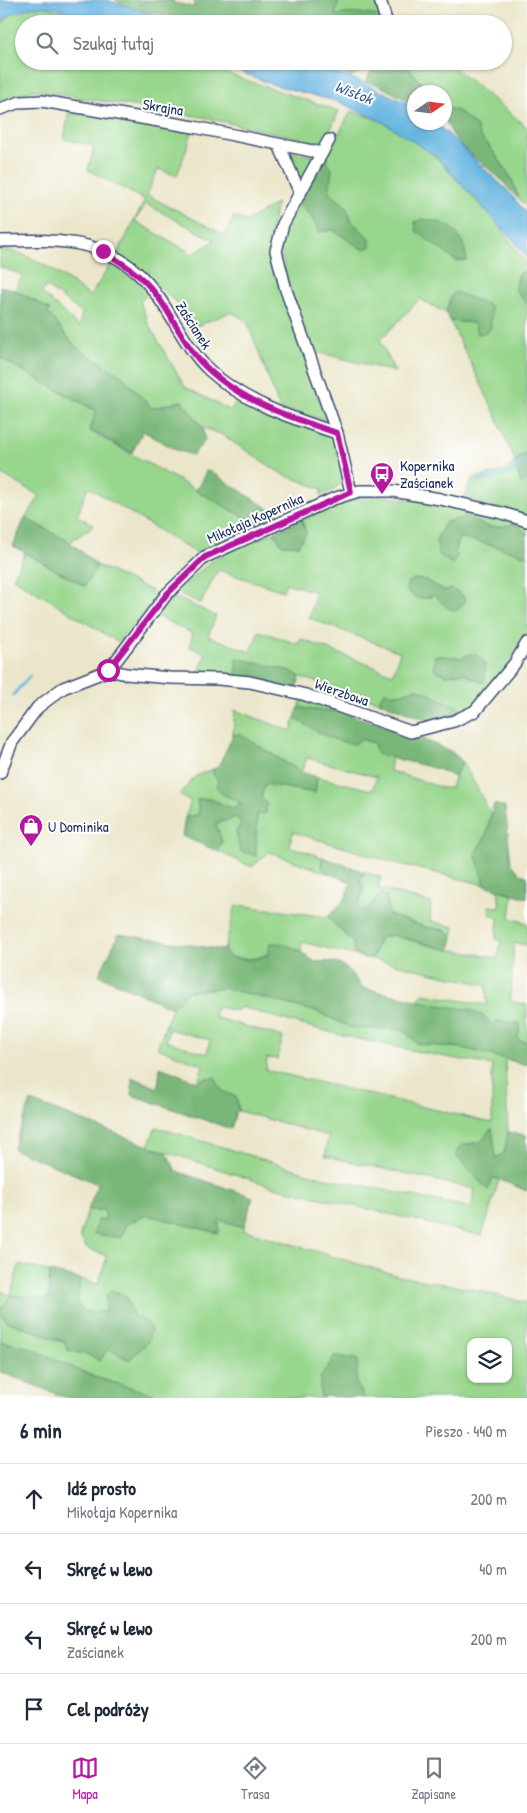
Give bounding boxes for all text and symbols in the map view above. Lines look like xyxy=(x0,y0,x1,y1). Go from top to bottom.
search box xyxy=(15,15,512,70)
icon: search xyxy=(33,29,61,57)
text: Szukaj tutaj xyxy=(73,30,154,56)
water label: Wisłok xyxy=(332,75,377,110)
north arrow xyxy=(407,85,452,130)
street label: Skrajna xyxy=(141,93,185,121)
route end xyxy=(92,240,115,263)
street label: Zaścianek xyxy=(171,297,217,353)
place label: Kopernika Zaścianek xyxy=(400,455,454,493)
bus stop icon: Kopernika Zaścianek xyxy=(369,461,395,495)
street label: Mikołaja Kopernika xyxy=(204,487,307,549)
route start xyxy=(97,659,120,682)
street label: Wierzbowa xyxy=(312,673,372,711)
shop icon: U Dominika xyxy=(18,813,44,847)
place label: U Dominika xyxy=(48,816,109,837)
map controls xyxy=(467,1338,512,1383)
button: layers xyxy=(467,1338,512,1383)
text: 6 min xyxy=(20,1416,62,1445)
text: Pieszo · 440 m xyxy=(426,1420,507,1442)
text: Idź prosto xyxy=(67,1475,136,1501)
icon: ahead xyxy=(20,1485,48,1513)
text: 200 m xyxy=(471,1488,507,1510)
text: Mikołaja Kopernika xyxy=(67,1501,177,1523)
icon: left xyxy=(20,1555,48,1583)
text: Skręć w lewo xyxy=(67,1556,152,1582)
text: 40 m xyxy=(479,1558,507,1580)
text: Skręć w lewo xyxy=(67,1615,152,1641)
icon: left xyxy=(20,1625,48,1653)
text: 200 m xyxy=(471,1628,507,1650)
text: Zaścianek xyxy=(67,1641,124,1663)
icon: arrive xyxy=(20,1695,48,1723)
text: Cel podróży xyxy=(67,1696,149,1722)
tab: Mapa xyxy=(71,1754,99,1803)
tab: Trasa xyxy=(241,1754,269,1803)
tab: Zapisane xyxy=(411,1754,456,1803)

